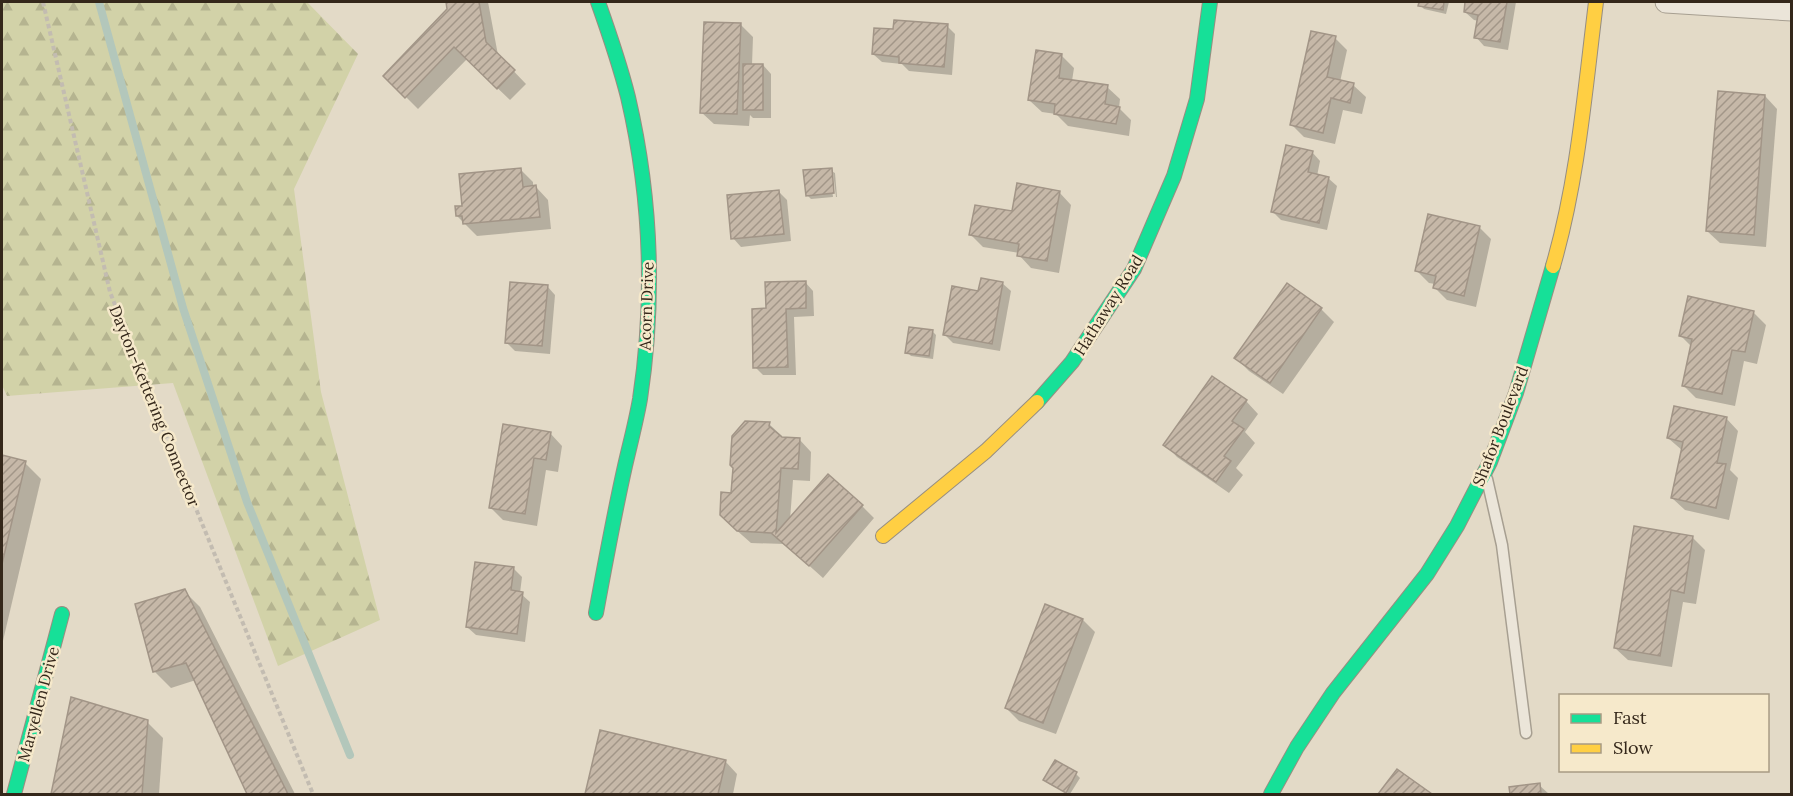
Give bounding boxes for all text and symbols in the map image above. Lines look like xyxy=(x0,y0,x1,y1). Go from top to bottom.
street label: Hathaway Road xyxy=(1069,251,1147,359)
street label: Acorn Drive xyxy=(634,261,658,352)
street label: Dayton-Kettering Connector xyxy=(105,302,205,510)
street label: Shafor Boulevard xyxy=(1468,363,1532,489)
street label: Maryellen Drive xyxy=(13,644,63,764)
legend xyxy=(1559,694,1769,772)
text: Fast xyxy=(1613,706,1647,729)
text: Slow xyxy=(1613,736,1653,759)

